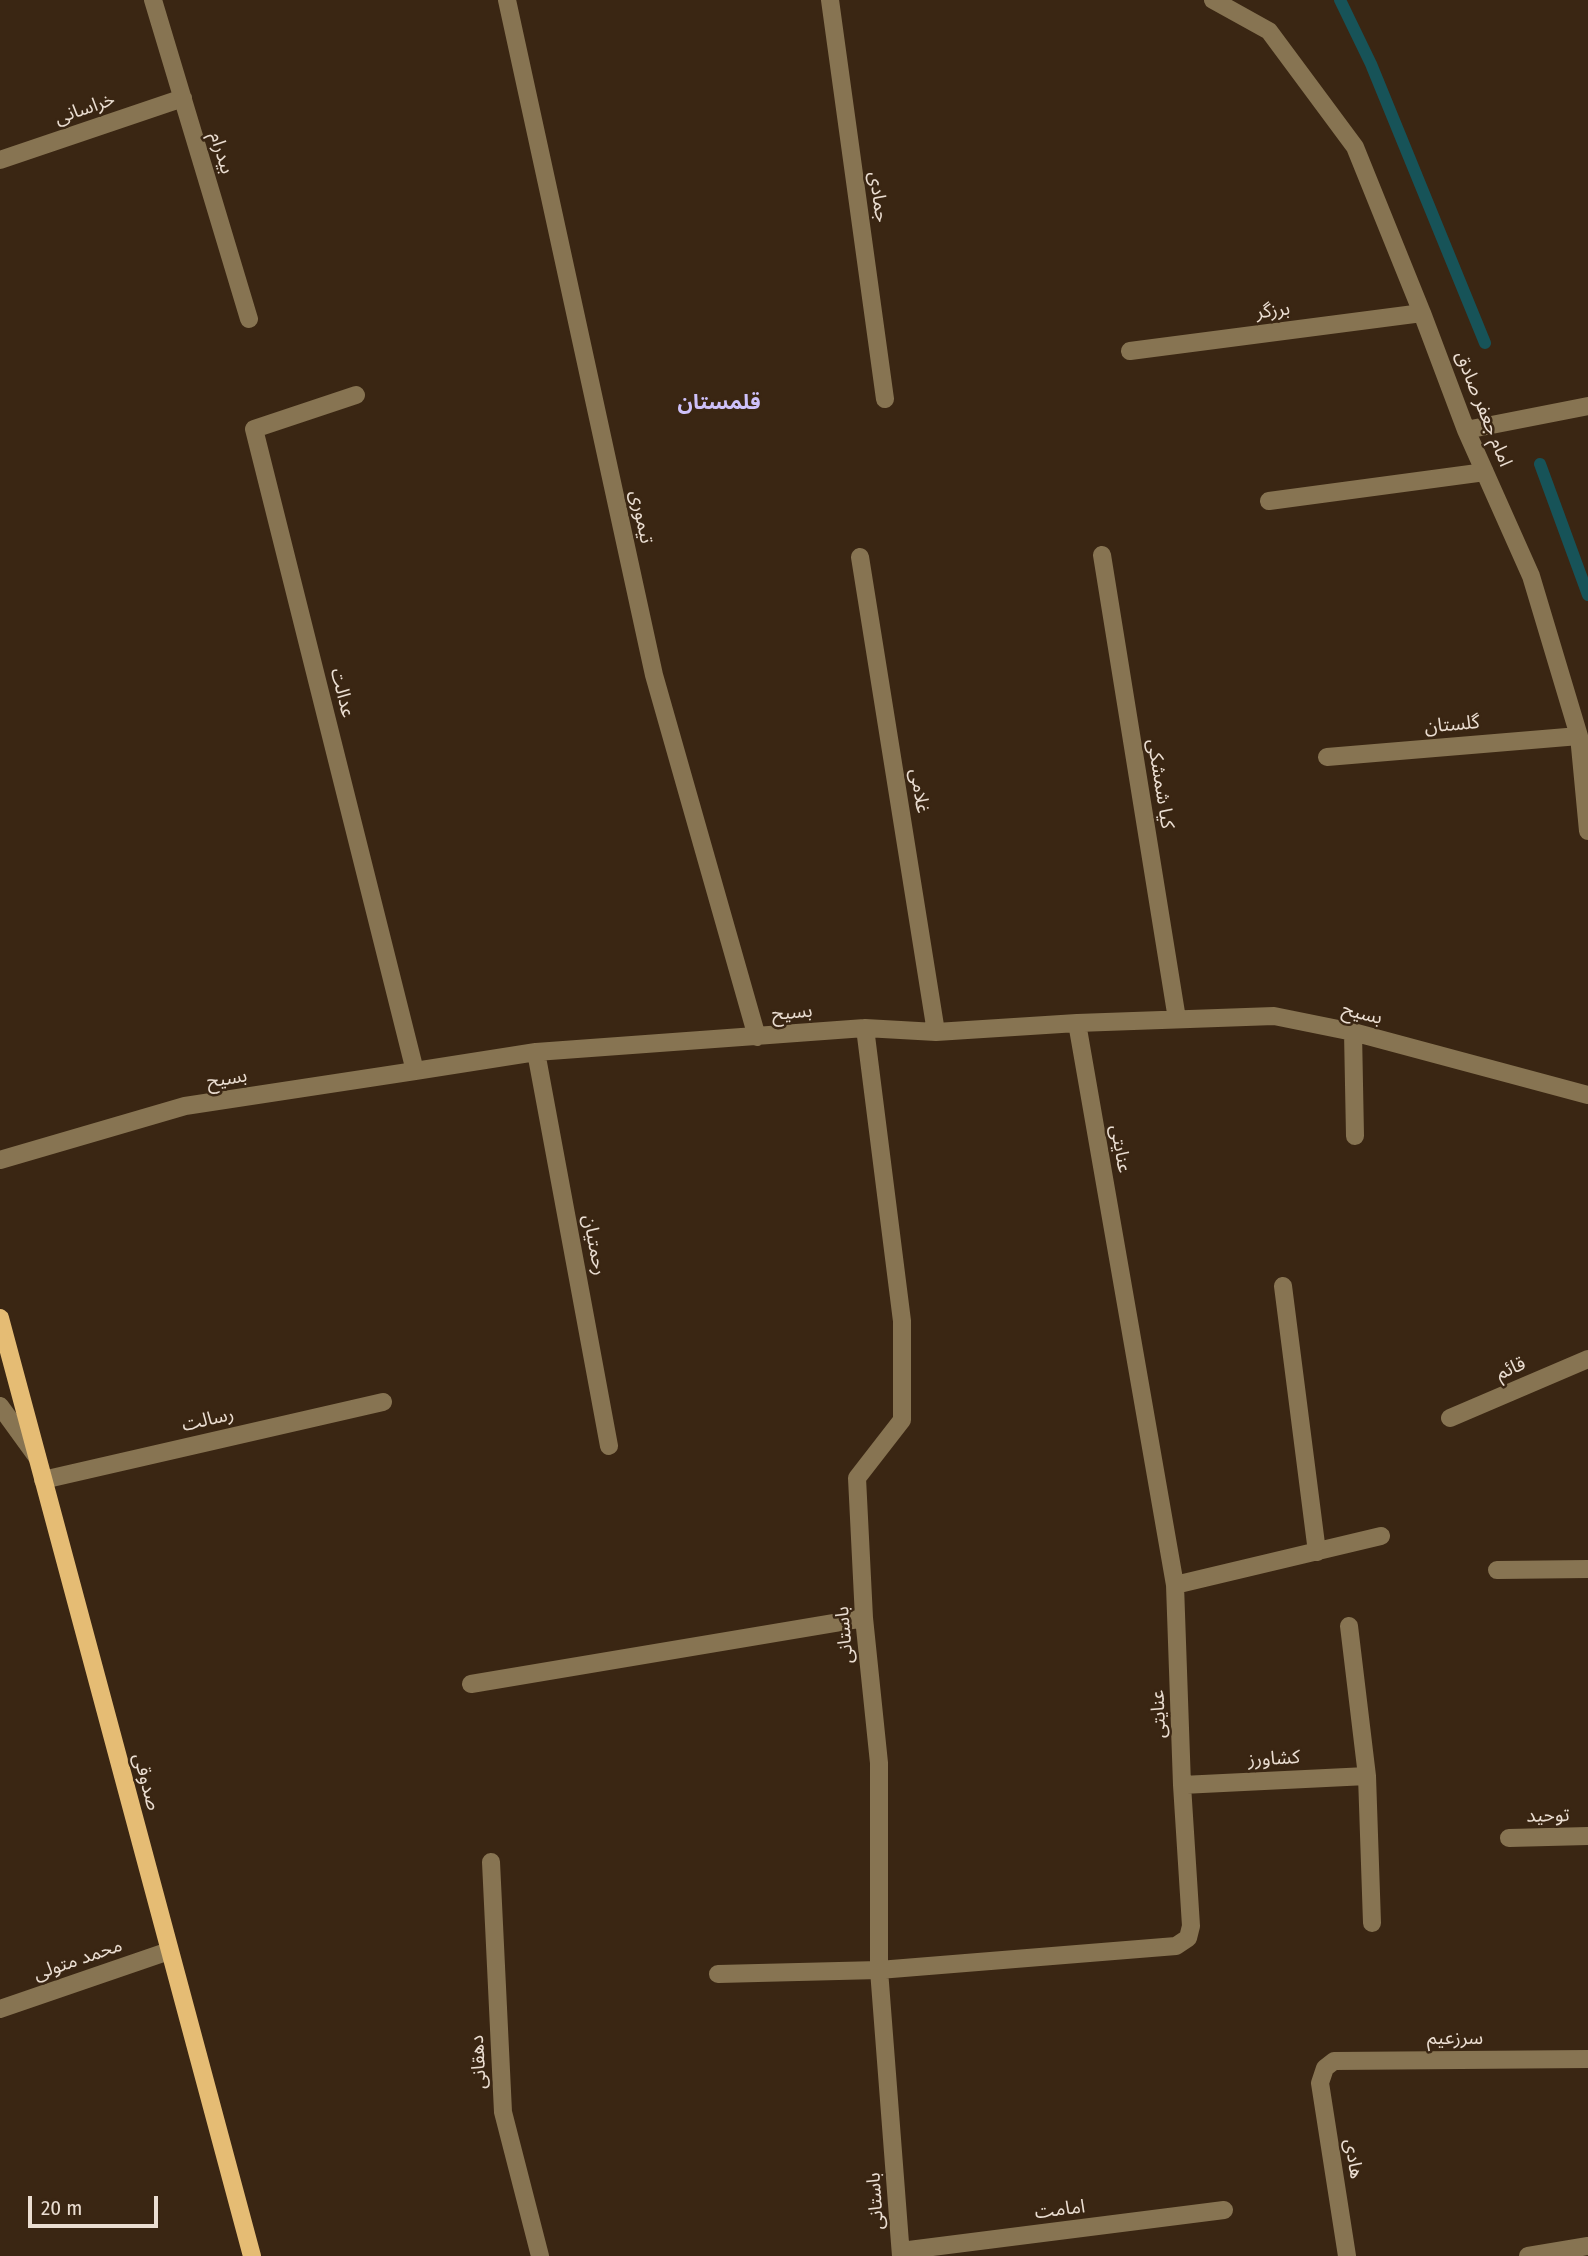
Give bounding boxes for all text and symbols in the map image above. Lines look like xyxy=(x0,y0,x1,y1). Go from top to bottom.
street label: خراسانی xyxy=(52,88,118,130)
street label: بیدرام xyxy=(204,129,238,177)
street label: جمادی xyxy=(863,170,893,224)
street label: برزگر xyxy=(1255,298,1291,324)
street label: امام جعفر صادق xyxy=(1449,348,1517,470)
district label: قلمستان xyxy=(677,390,761,416)
street label: تیموری xyxy=(624,488,658,546)
street label: عدالت xyxy=(325,666,359,720)
street label: گلستان xyxy=(1423,711,1481,739)
street label: کیا شمشکی xyxy=(1142,737,1178,831)
street label: غلامی xyxy=(904,767,934,815)
street label: بسیح xyxy=(1340,998,1384,1030)
street label: بسیح xyxy=(771,1000,813,1026)
street label: بسیح xyxy=(205,1065,249,1093)
street label: عنایتی xyxy=(1105,1123,1135,1175)
street label: رحمتیان xyxy=(577,1213,611,1277)
street label: قائم xyxy=(1493,1353,1529,1385)
street label: رسالت xyxy=(180,1403,236,1437)
street label: باستانی xyxy=(831,1605,859,1665)
street label: عنایتی xyxy=(1147,1689,1171,1739)
street label: کشاورز xyxy=(1247,1746,1301,1772)
street label: صدوقی xyxy=(127,1751,165,1813)
street label: توحید xyxy=(1526,1804,1570,1828)
street label: محمد متولی xyxy=(31,1934,125,1986)
street label: سرزعیم xyxy=(1427,2028,1483,2050)
street label: دهقانی xyxy=(466,2034,492,2090)
street label: هادی xyxy=(1339,2137,1367,2181)
street label: باستانی xyxy=(863,2172,889,2230)
scale bar xyxy=(32,2182,161,2226)
text: 20 m xyxy=(41,2195,82,2221)
street label: امامت xyxy=(1033,2196,1087,2224)

